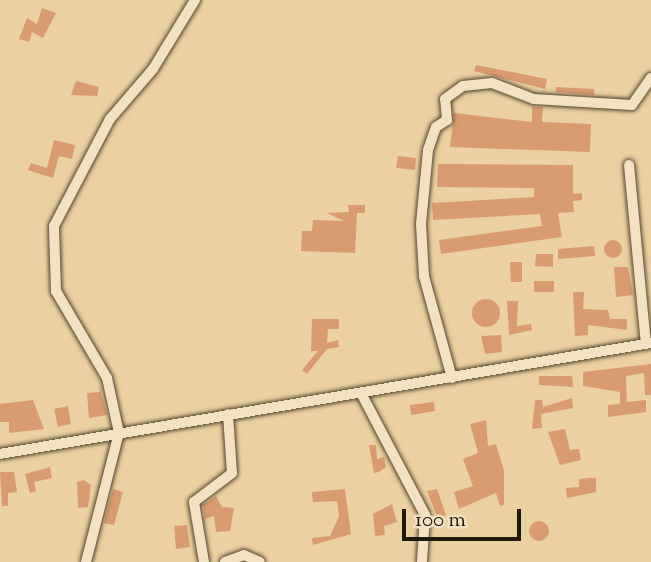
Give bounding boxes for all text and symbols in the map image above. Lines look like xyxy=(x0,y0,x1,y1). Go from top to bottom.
scale bar xyxy=(406,496,525,540)
text: 100 m xyxy=(415,506,466,536)

